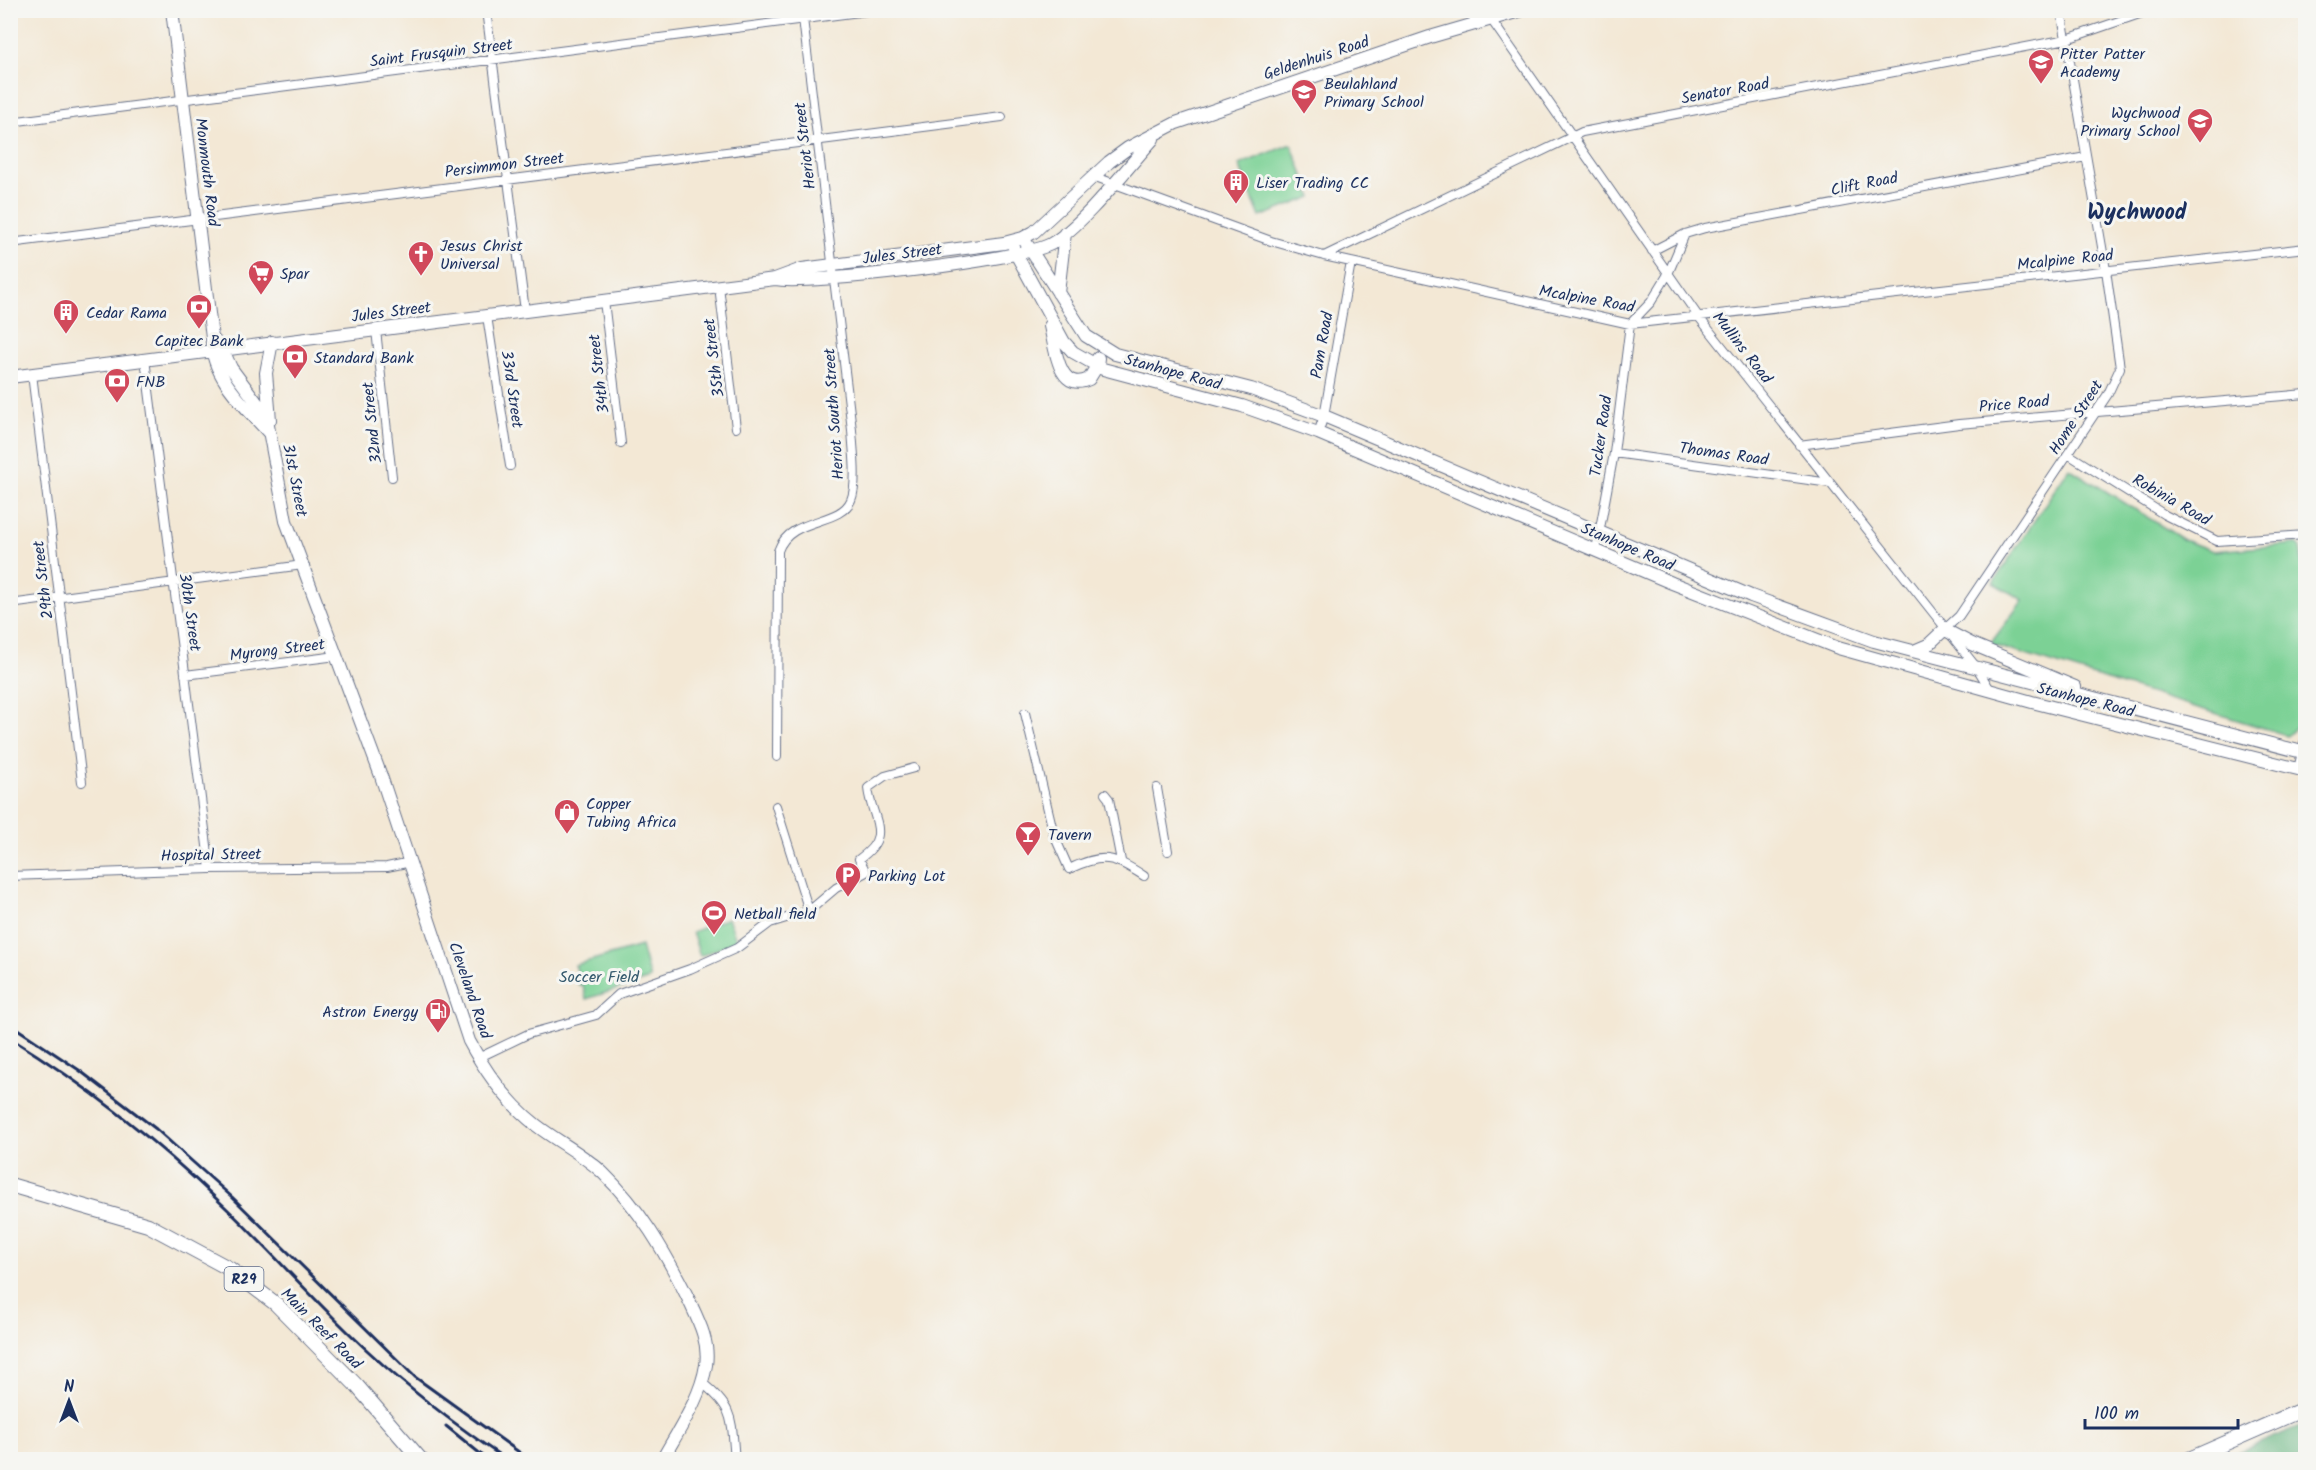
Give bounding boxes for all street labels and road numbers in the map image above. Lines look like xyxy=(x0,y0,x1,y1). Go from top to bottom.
street label: Geldenhuis Road xyxy=(1260,29,1374,87)
street label: Saint Frusquin Street xyxy=(368,32,515,75)
street label: Senator Road xyxy=(1679,71,1772,112)
street label: Heriot Street xyxy=(788,100,823,191)
street label: Monmouth Road xyxy=(187,116,226,229)
street label: Persimmon Street xyxy=(443,146,566,185)
street label: Clift Road xyxy=(1829,166,1901,203)
street label: Jules Street xyxy=(861,237,944,272)
street label: Mcalpine Road xyxy=(2016,243,2116,278)
street label: Mcalpine Road xyxy=(1537,279,1638,320)
street label: Jules Street xyxy=(350,295,433,330)
street label: Mullins Road xyxy=(1706,306,1779,390)
street label: Pam Road xyxy=(1304,309,1341,381)
street label: 35th Street xyxy=(697,316,732,399)
street label: 34th Street xyxy=(582,332,617,415)
street label: Heriot South Street xyxy=(817,346,852,481)
street label: Stanhope Road xyxy=(1121,347,1225,398)
street label: 33rd Street xyxy=(494,349,529,431)
street label: Home Street xyxy=(2043,375,2110,460)
street label: 32nd Street xyxy=(356,380,389,465)
street label: Price Road xyxy=(1978,389,2051,420)
street label: Tucker Road xyxy=(1583,393,1620,478)
street label: Thomas Road xyxy=(1678,436,1771,473)
street label: 31st Street xyxy=(275,441,314,520)
street label: Robinia Road xyxy=(2127,468,2216,533)
street label: Stanhope Road xyxy=(1577,516,1679,579)
street label: 29th Street xyxy=(26,538,61,620)
street label: 30th Street xyxy=(172,571,207,654)
street label: Myrong Street xyxy=(228,632,327,669)
street label: Stanhope Road xyxy=(2034,676,2138,725)
street label: Hospital Street xyxy=(160,842,262,869)
street label: Cleveland Road xyxy=(441,939,498,1043)
road number: R29 xyxy=(224,1267,264,1291)
street label: Main Reef Road xyxy=(274,1282,368,1376)

